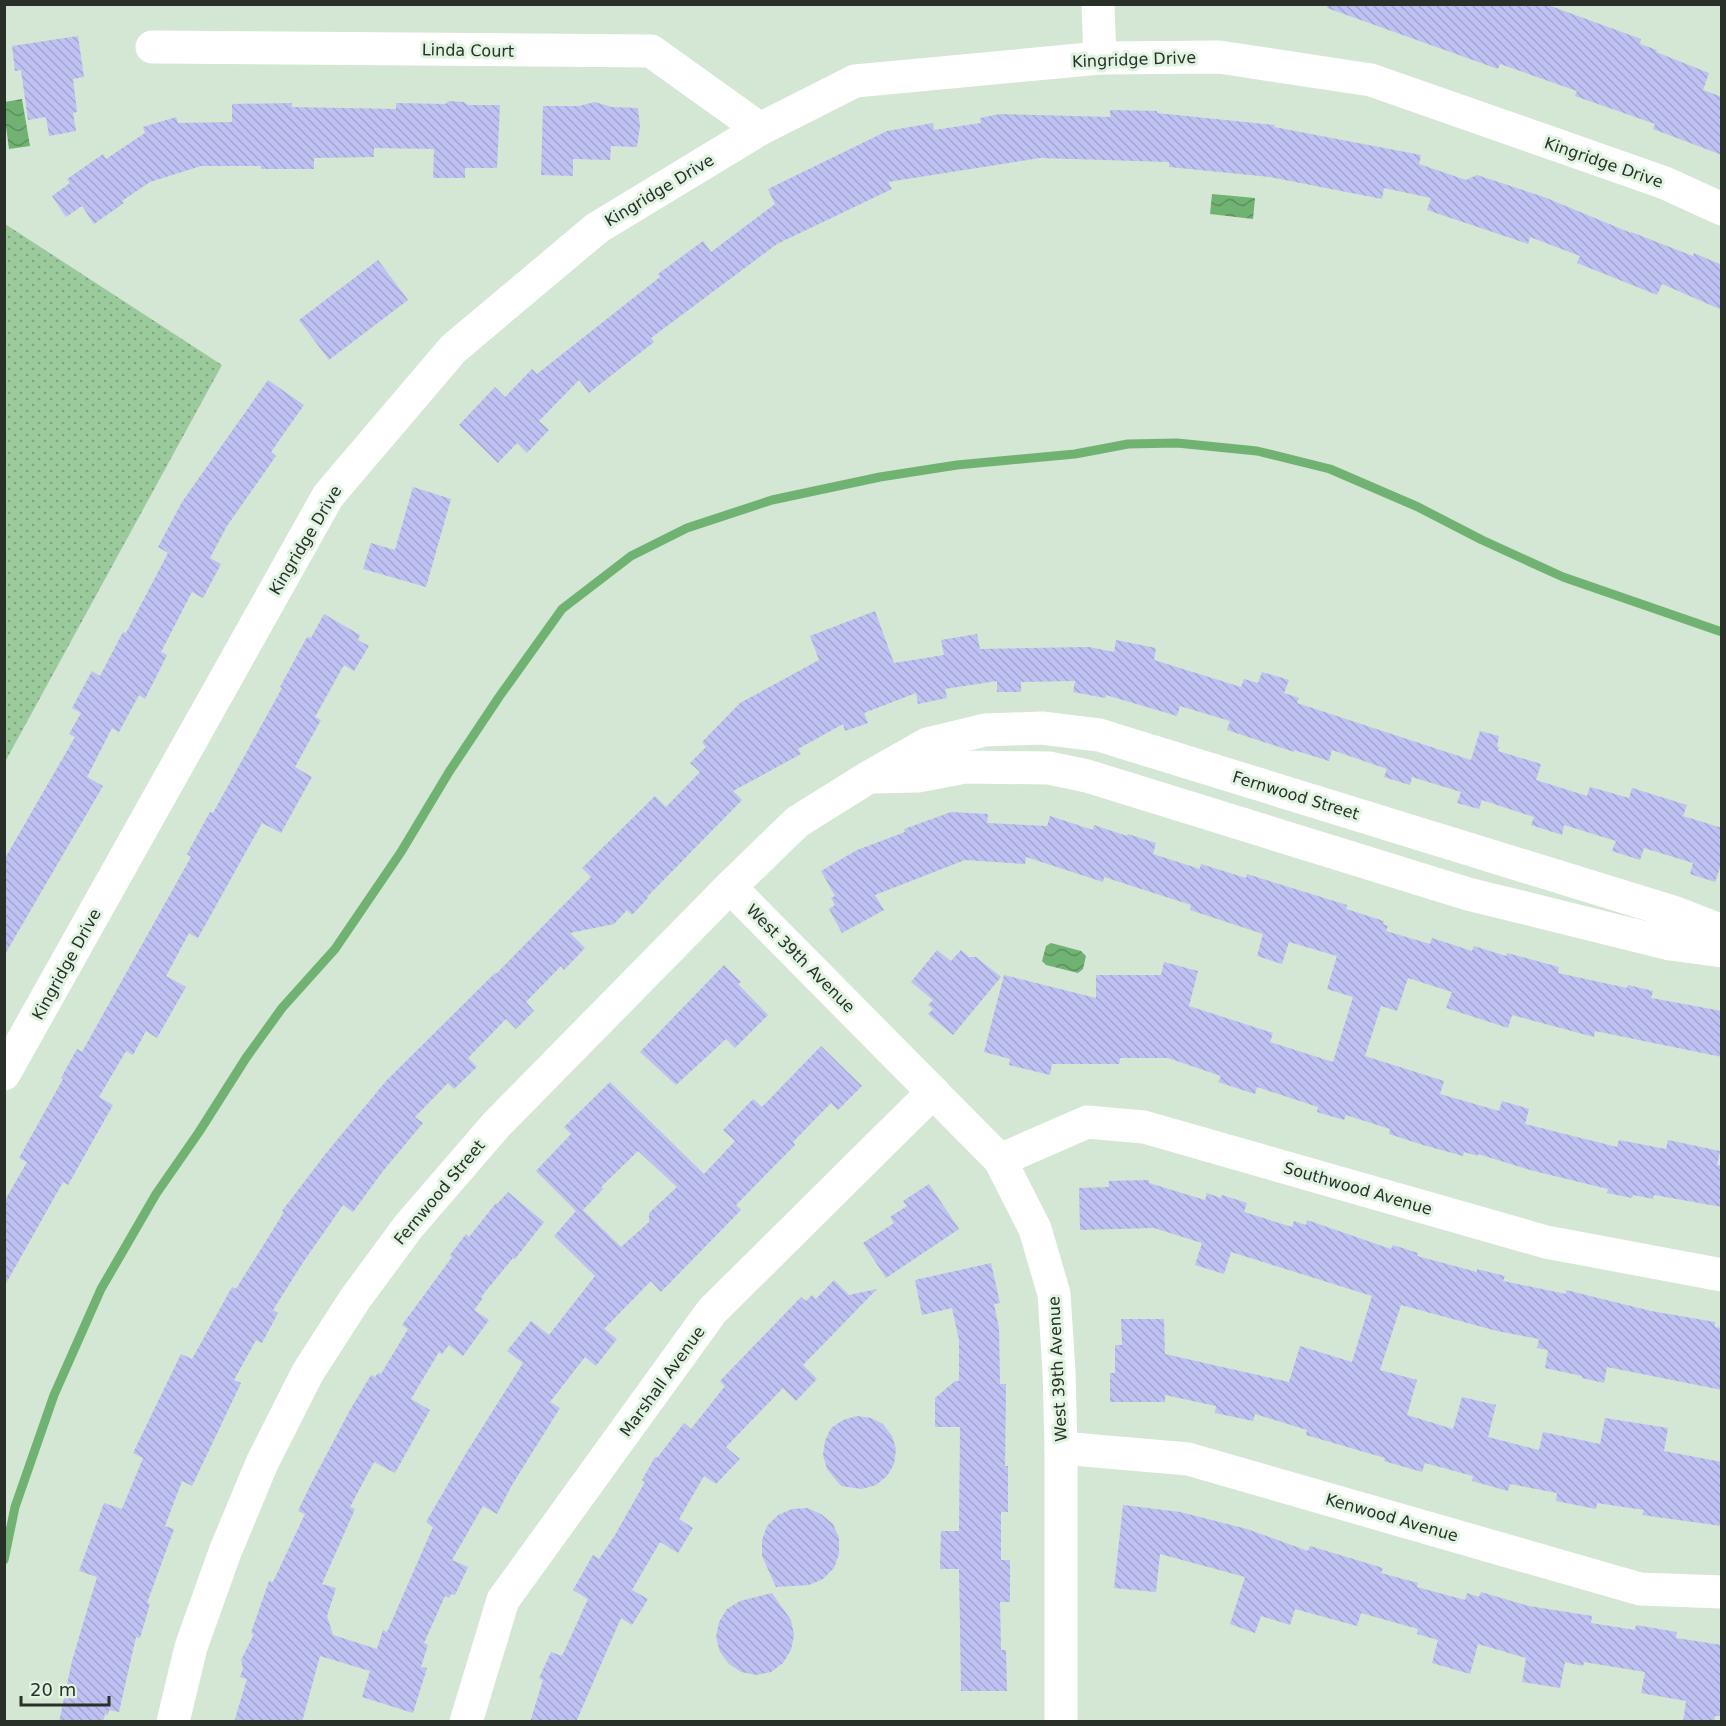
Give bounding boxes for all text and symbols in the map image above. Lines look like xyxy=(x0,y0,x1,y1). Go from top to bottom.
street label: Linda Court xyxy=(422,40,514,61)
street label: Kingridge Drive xyxy=(1072,48,1196,71)
street label: Kingridge Drive xyxy=(1542,133,1666,192)
street label: Kingridge Drive xyxy=(601,150,717,231)
street label: Kingridge Drive xyxy=(265,482,346,598)
street label: Fernwood Street xyxy=(1230,767,1361,824)
street label: West 39th Avenue xyxy=(742,900,859,1017)
street label: Kingridge Drive xyxy=(28,905,105,1023)
street label: Fernwood Street xyxy=(390,1136,489,1249)
street label: Southwood Avenue xyxy=(1281,1158,1434,1219)
street label: West 39th Avenue xyxy=(1044,1296,1071,1442)
street label: Marshall Avenue xyxy=(616,1322,709,1440)
street label: Kenwood Avenue xyxy=(1323,1489,1460,1545)
scale bar xyxy=(21,1669,110,1707)
text: 20 m xyxy=(30,1679,76,1700)

